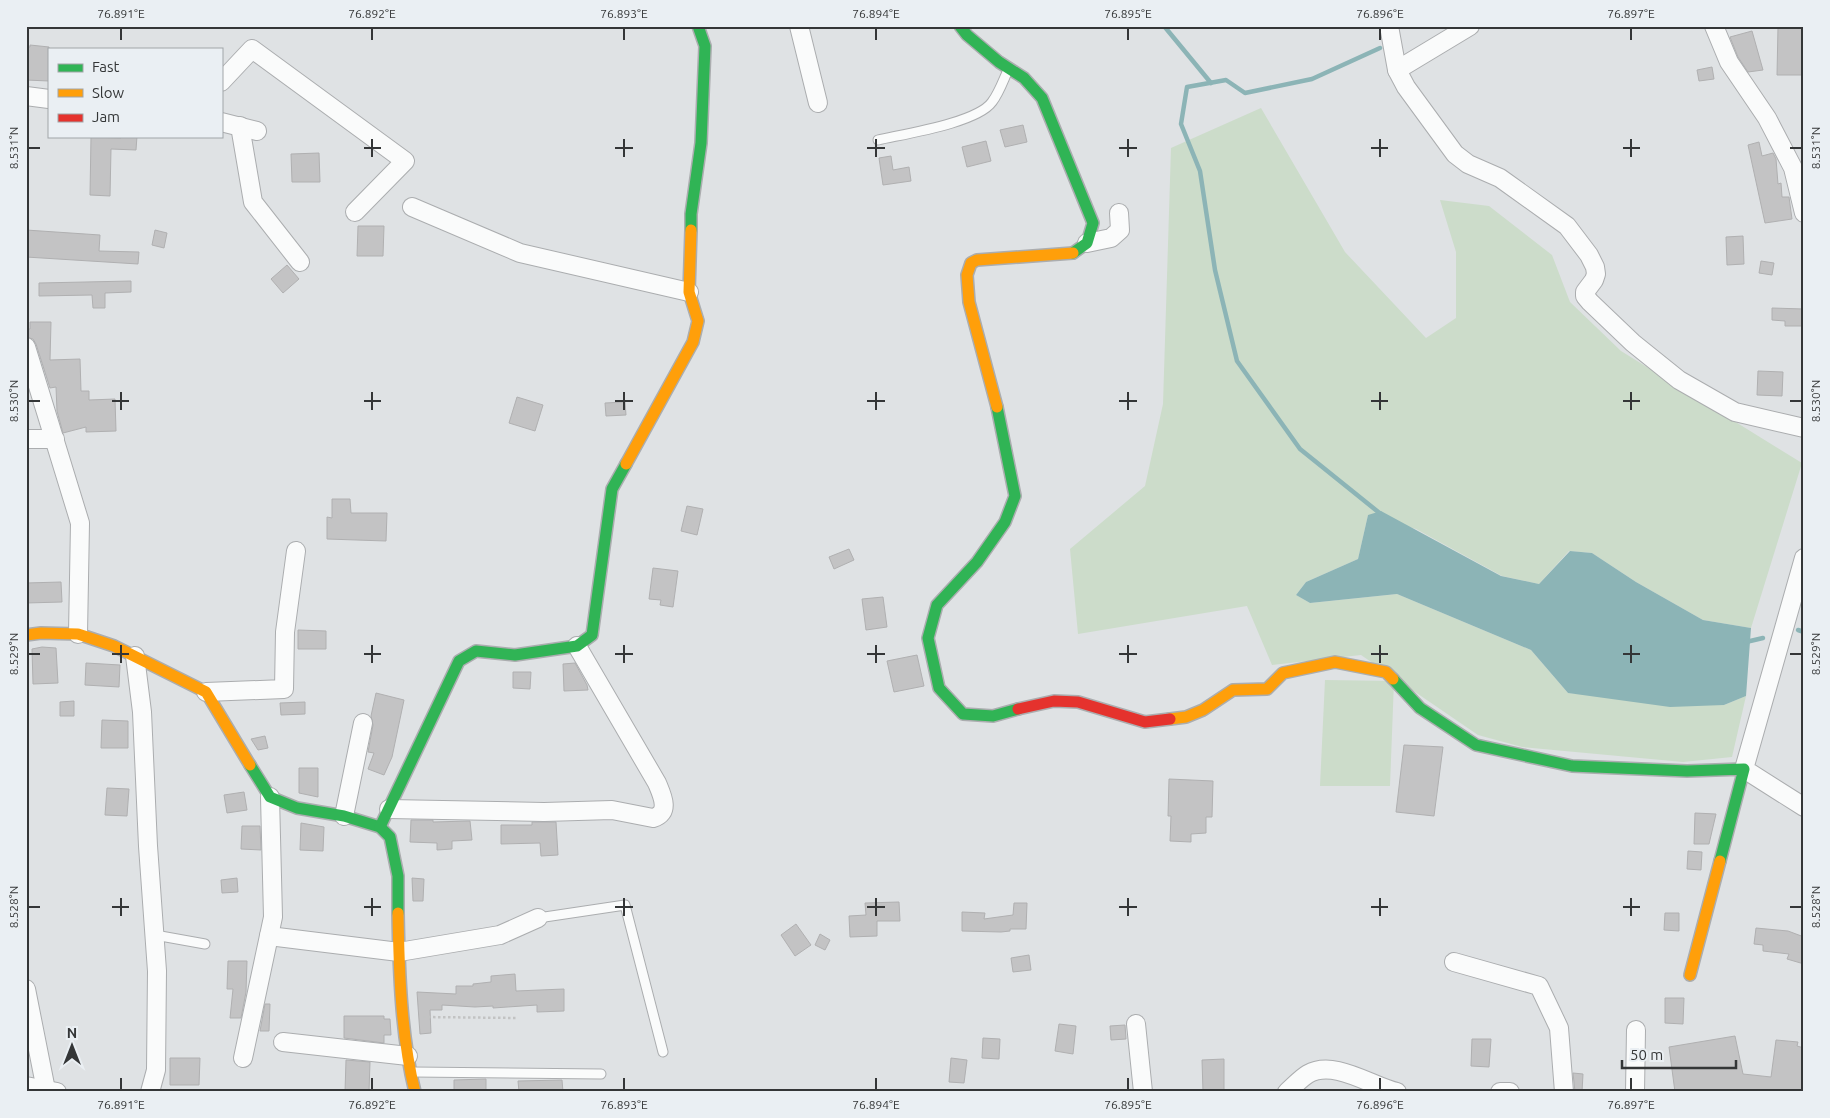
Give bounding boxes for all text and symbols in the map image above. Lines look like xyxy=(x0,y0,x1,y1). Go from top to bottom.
text: 76.891°E xyxy=(97,7,145,20)
text: 76.892°E xyxy=(348,7,396,20)
text: 76.893°E xyxy=(600,7,648,20)
text: 76.894°E xyxy=(852,7,900,20)
text: 76.895°E xyxy=(1104,7,1152,20)
text: 76.896°E xyxy=(1356,7,1404,20)
text: 76.897°E xyxy=(1607,7,1655,20)
legend xyxy=(48,48,222,138)
text: Fast xyxy=(92,58,120,75)
text: Slow xyxy=(92,84,125,101)
text: Jam xyxy=(92,108,120,125)
text: 8.531°N xyxy=(7,127,20,169)
text: 8.531°N xyxy=(1809,127,1822,169)
text: 8.530°N xyxy=(7,380,20,422)
text: 8.530°N xyxy=(1809,380,1822,422)
text: 8.529°N xyxy=(7,633,20,675)
text: 8.529°N xyxy=(1809,633,1822,675)
text: 8.528°N xyxy=(7,886,20,928)
text: 8.528°N xyxy=(1809,886,1822,928)
north arrow xyxy=(48,1020,98,1070)
text: N xyxy=(67,1025,77,1041)
scale bar xyxy=(1622,1038,1736,1070)
text: 50 m xyxy=(1630,1046,1663,1063)
text: 76.891°E xyxy=(97,1098,145,1111)
text: 76.892°E xyxy=(348,1098,396,1111)
text: 76.893°E xyxy=(600,1098,648,1111)
text: 76.894°E xyxy=(852,1098,900,1111)
text: 76.895°E xyxy=(1104,1098,1152,1111)
text: 76.896°E xyxy=(1356,1098,1404,1111)
text: 76.897°E xyxy=(1607,1098,1655,1111)

